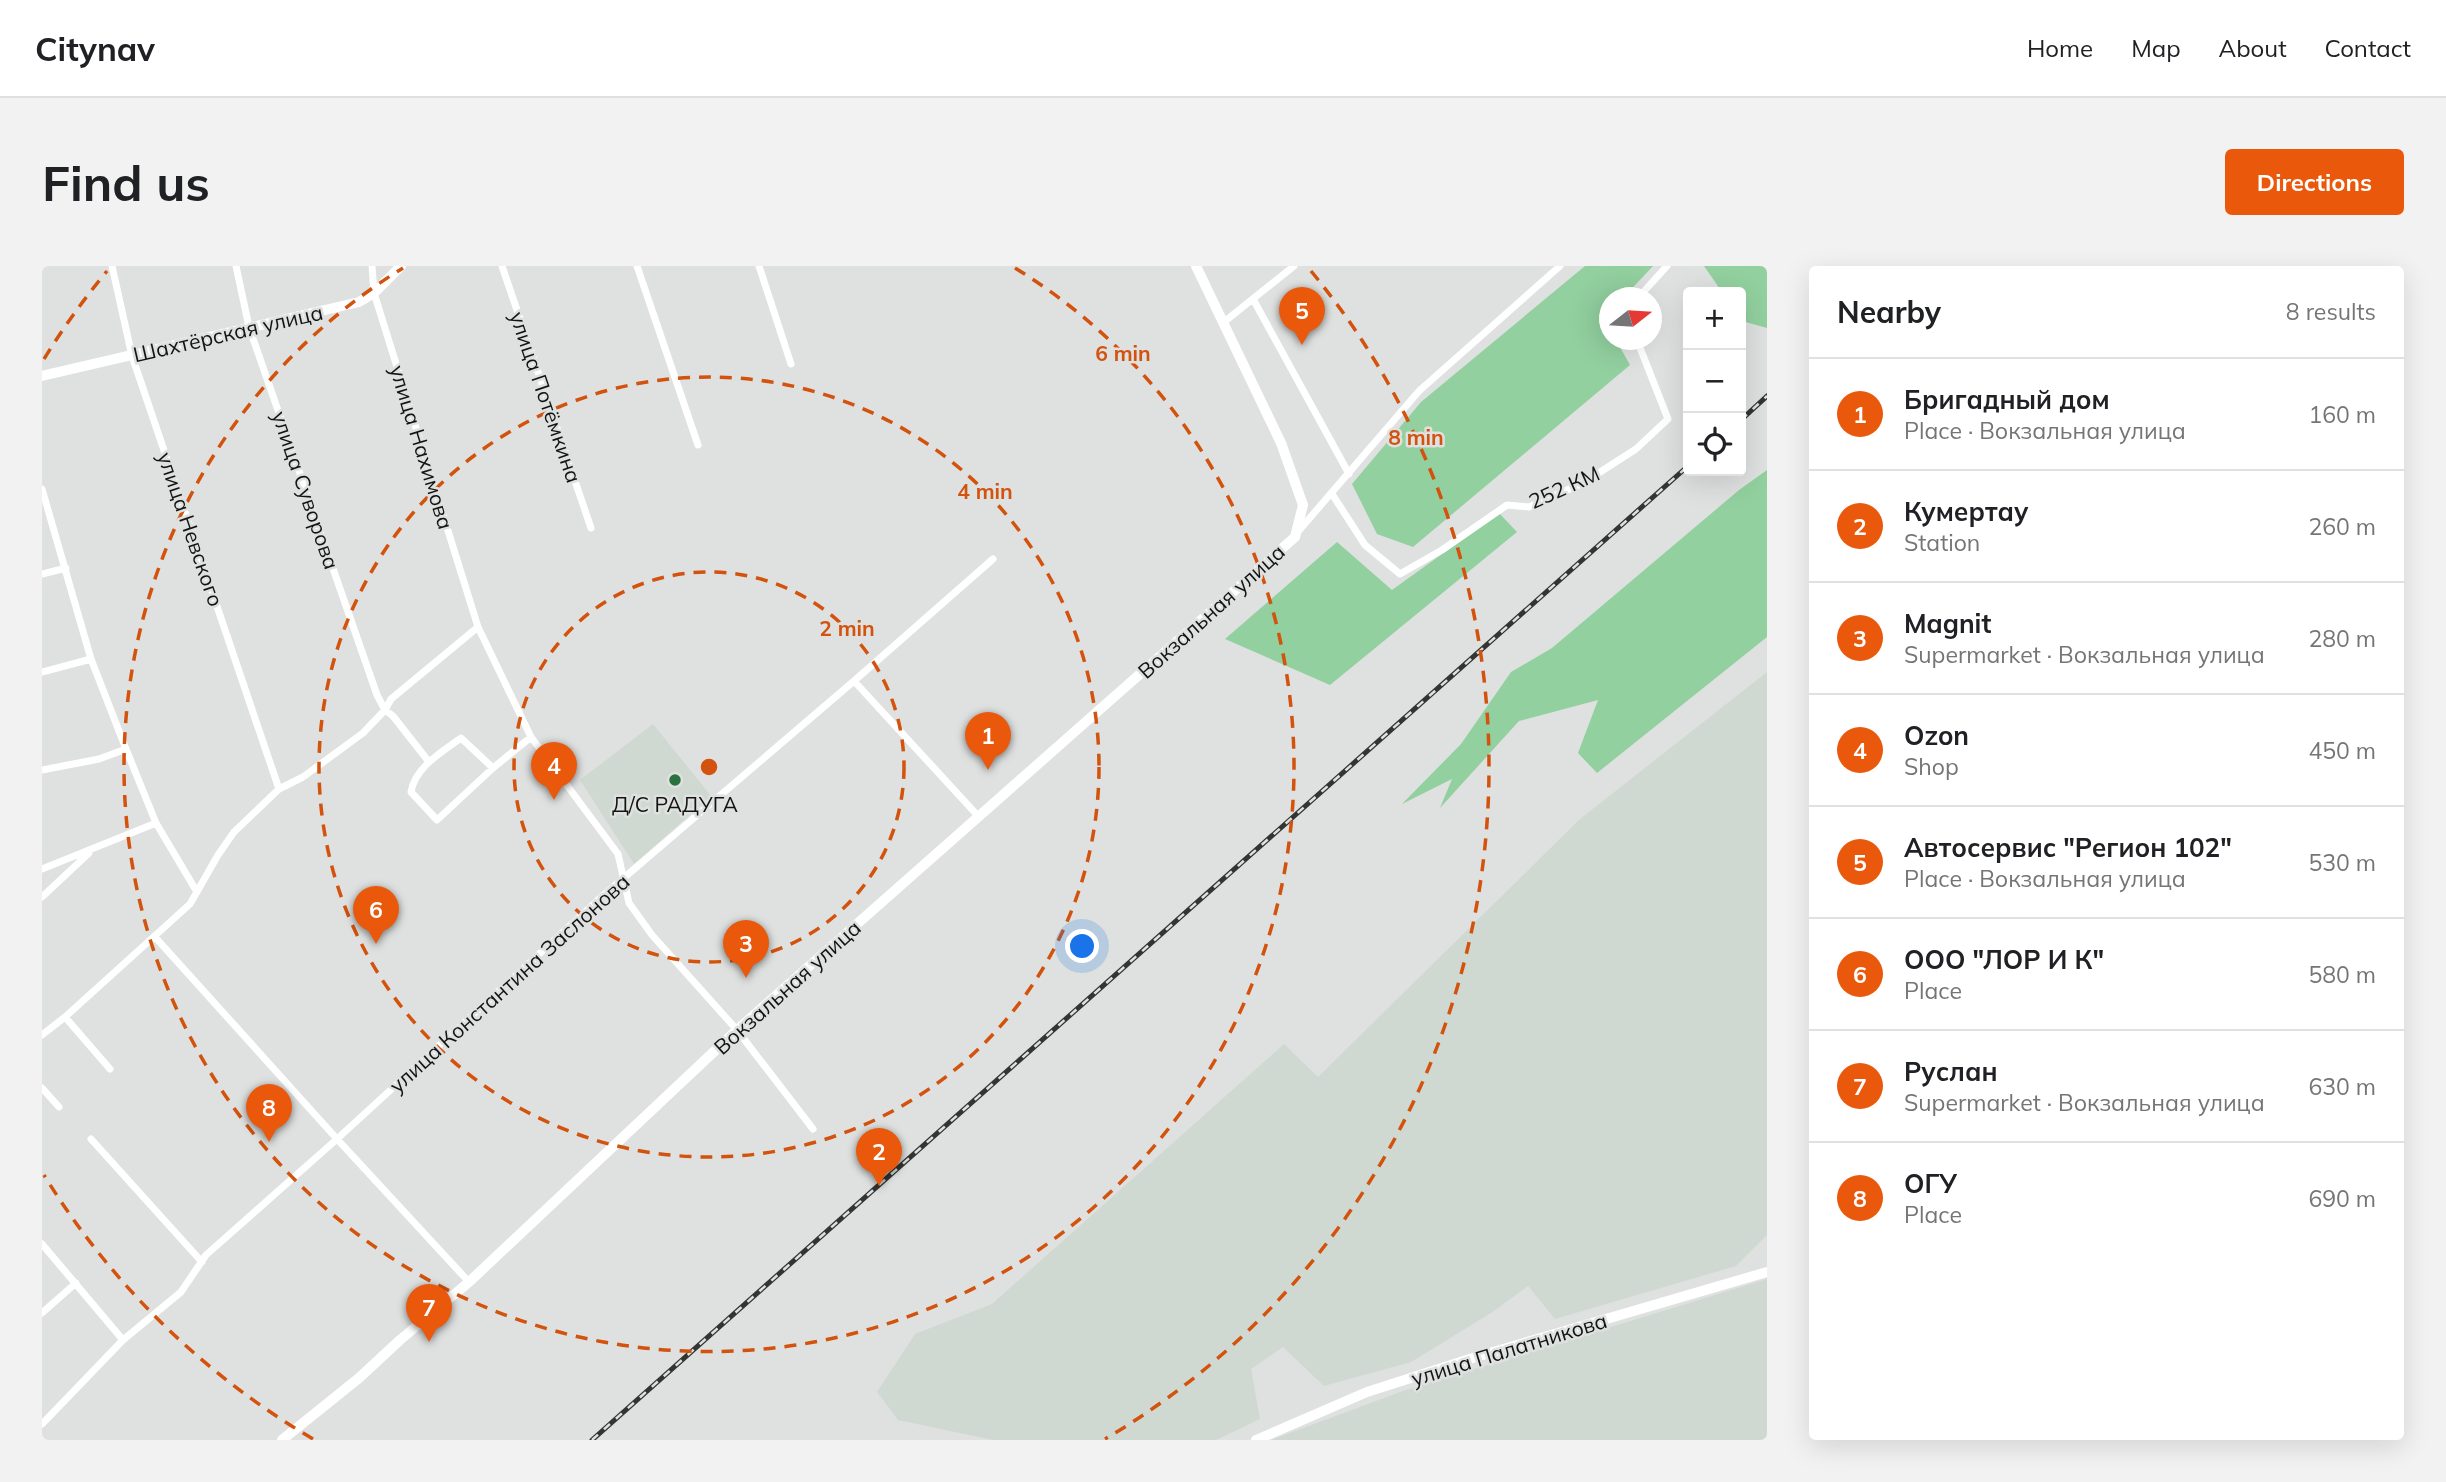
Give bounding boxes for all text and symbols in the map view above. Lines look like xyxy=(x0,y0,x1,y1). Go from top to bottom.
text: Citynav xyxy=(35,28,155,69)
text: Home xyxy=(2027,33,2093,63)
text: Map xyxy=(2131,33,2181,63)
text: About xyxy=(2219,33,2287,63)
text: Contact xyxy=(2325,33,2411,63)
button: Directions xyxy=(2225,149,2404,215)
text: Find us xyxy=(42,152,210,213)
pin: 5 xyxy=(1279,287,1325,345)
north arrow xyxy=(1599,287,1662,350)
map controls xyxy=(1683,287,1746,476)
button: + xyxy=(1683,287,1746,350)
text: Nearby xyxy=(1837,293,1941,331)
text: 8 results xyxy=(2286,297,2376,326)
street label: Шахтёрская улица xyxy=(131,299,325,367)
street label: улица Потёмкина xyxy=(505,308,587,486)
text: 6 min xyxy=(1095,340,1151,366)
button: − xyxy=(1683,350,1746,413)
street label: улица Нахимова xyxy=(385,362,459,532)
text: Бригадный дом xyxy=(1904,383,2110,416)
text: 1 xyxy=(1853,400,1867,429)
text: 160 m xyxy=(2308,400,2376,429)
street label: улица Суворова xyxy=(267,408,345,572)
button: locate xyxy=(1683,413,1746,476)
text: Place · Вокзальная улица xyxy=(1904,416,2186,445)
text: 8 min xyxy=(1388,424,1444,450)
street label: улица Невского xyxy=(152,448,230,610)
street label: 252 КМ xyxy=(1524,460,1604,514)
text: 4 min xyxy=(957,478,1013,504)
text: Кумертау xyxy=(1904,495,2029,528)
text: 2 xyxy=(1853,512,1867,541)
text: 260 m xyxy=(2308,512,2376,541)
text: Station xyxy=(1904,528,1980,557)
street label: Вокзальная улица xyxy=(1132,538,1290,684)
text: Magnit xyxy=(1904,607,1991,640)
text: 2 min xyxy=(819,615,875,641)
text: 3 xyxy=(1853,624,1867,653)
text: 280 m xyxy=(2308,624,2376,653)
text: Supermarket · Вокзальная улица xyxy=(1904,640,2265,669)
pin: 1 xyxy=(965,712,1011,770)
text: Ozon xyxy=(1904,719,1969,752)
text: 4 xyxy=(1853,736,1867,765)
text: 450 m xyxy=(2308,736,2376,765)
pin: 4 xyxy=(531,742,577,800)
text: Shop xyxy=(1904,752,1959,781)
centre of rings xyxy=(697,755,721,779)
marker: Д/С РАДУГА xyxy=(667,772,683,788)
place label: Д/С РАДУГА xyxy=(612,791,739,817)
text: Автосервис "Регион 102" xyxy=(1904,831,2232,864)
text: 5 xyxy=(1853,848,1867,877)
text: 530 m xyxy=(2308,848,2376,877)
text: Place · Вокзальная улица xyxy=(1904,864,2186,893)
street label: улица Константина Заслонова xyxy=(383,868,635,1098)
pin: 6 xyxy=(353,886,399,944)
street label: Вокзальная улица xyxy=(708,914,866,1060)
pin: 3 xyxy=(723,920,769,978)
your location xyxy=(1065,929,1099,963)
text: ООО "ЛОР И К" xyxy=(1904,943,2104,976)
text: 6 xyxy=(1853,960,1867,989)
text: 580 m xyxy=(2308,960,2376,989)
text: Place xyxy=(1904,976,1962,1005)
text: Руслан xyxy=(1904,1055,1998,1088)
text: 7 xyxy=(1853,1072,1867,1101)
text: 630 m xyxy=(2308,1072,2376,1101)
pin: 8 xyxy=(246,1084,292,1142)
text: Supermarket · Вокзальная улица xyxy=(1904,1088,2265,1117)
pin: 2 xyxy=(856,1128,902,1186)
text: ОГУ xyxy=(1904,1167,1957,1200)
text: 8 xyxy=(1853,1184,1867,1213)
text: 690 m xyxy=(2308,1184,2376,1213)
text: Place xyxy=(1904,1200,1962,1229)
pin: 7 xyxy=(406,1284,452,1342)
street label: улица Палатникова xyxy=(1408,1307,1610,1391)

